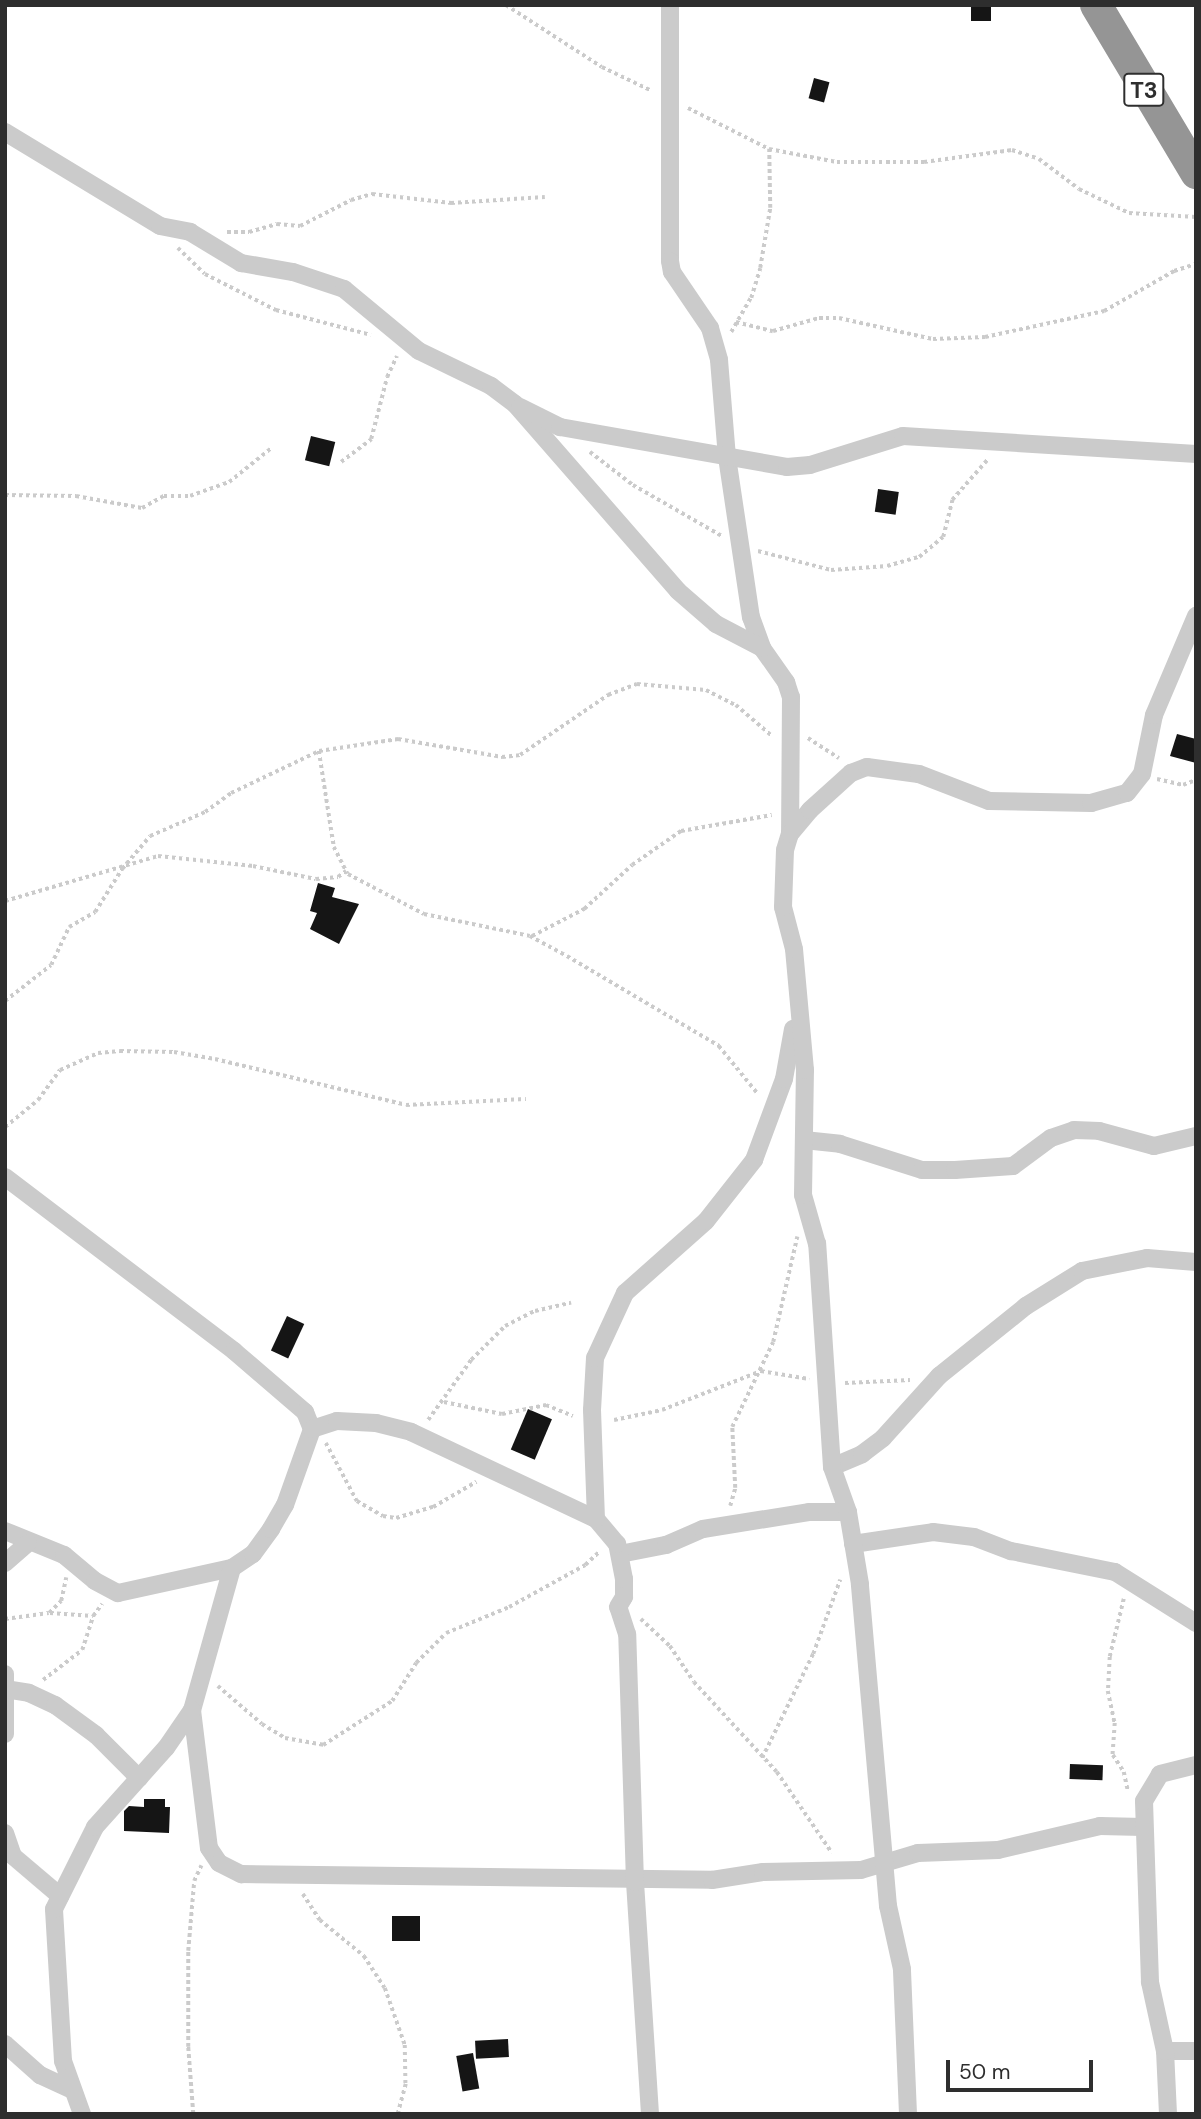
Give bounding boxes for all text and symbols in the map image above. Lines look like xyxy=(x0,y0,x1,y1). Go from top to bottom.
road number: T3 xyxy=(1123,71,1165,110)
scale bar xyxy=(949,2046,1096,2090)
text: 50 m xyxy=(959,2058,1010,2086)

